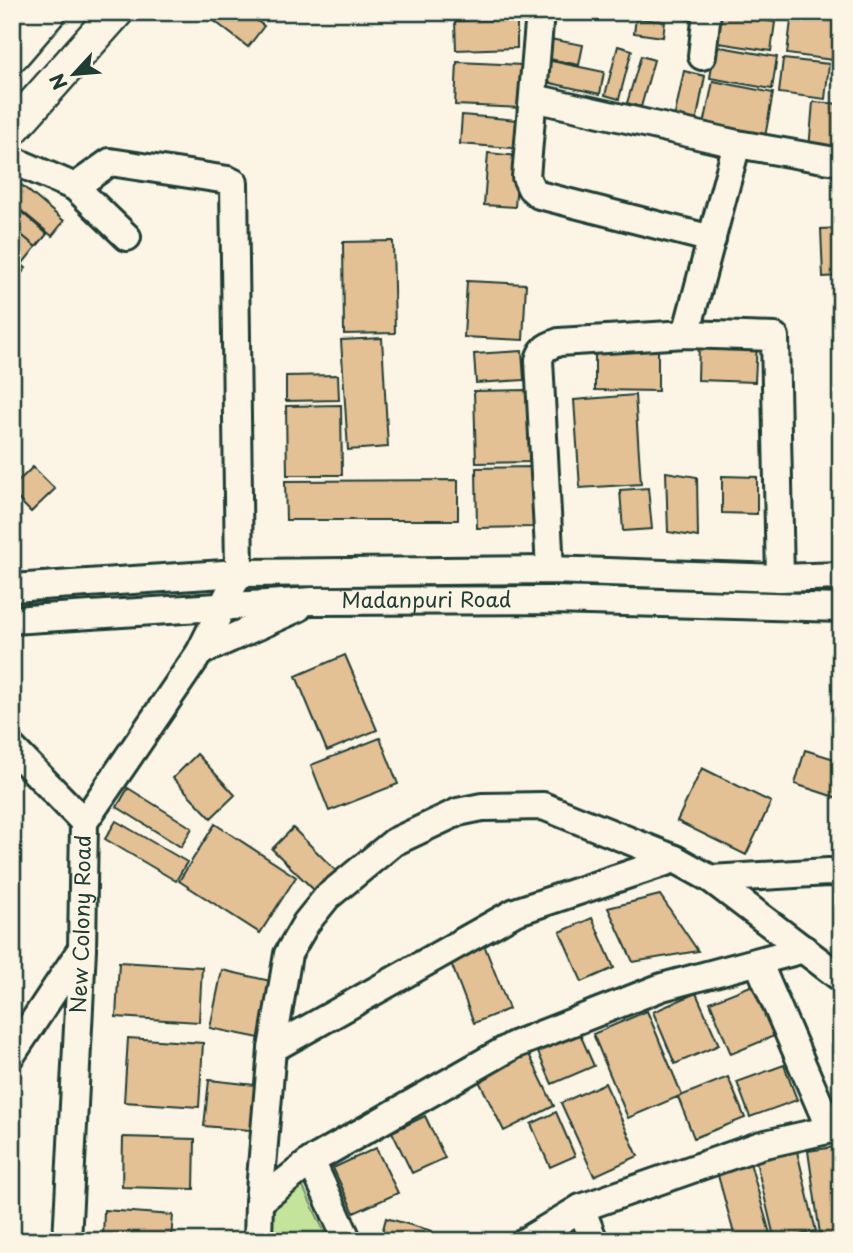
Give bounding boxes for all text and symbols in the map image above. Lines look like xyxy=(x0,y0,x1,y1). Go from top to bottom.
north arrow xyxy=(38,38,108,108)
text: N xyxy=(42,69,74,95)
street label: Madanpuri Road xyxy=(341,582,511,615)
street label: New Colony Road xyxy=(61,835,98,1014)

